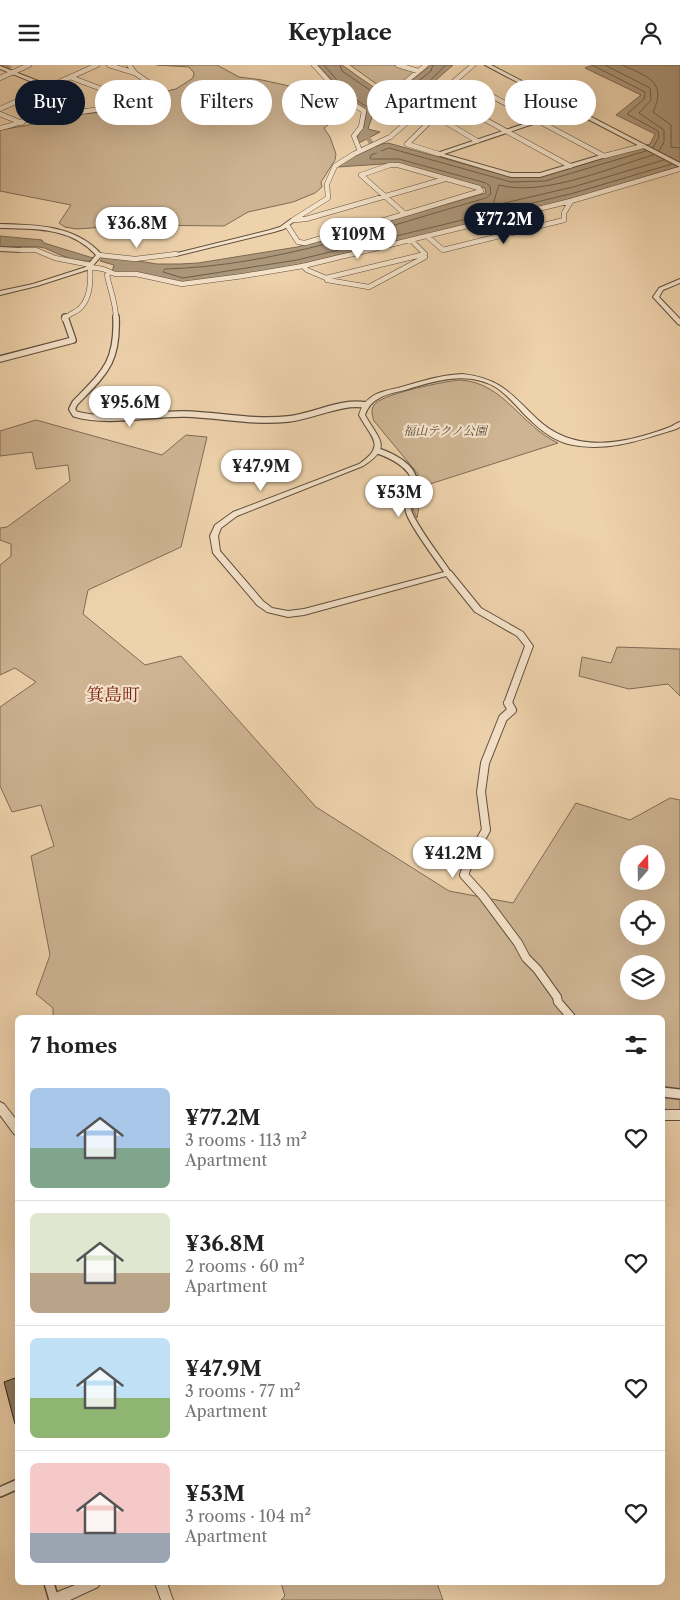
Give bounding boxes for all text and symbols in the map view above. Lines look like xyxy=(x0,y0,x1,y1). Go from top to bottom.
icon: menu xyxy=(15,19,43,47)
text: Keyplace xyxy=(288,19,392,46)
icon: person xyxy=(637,19,665,47)
chip: Buy xyxy=(15,80,85,125)
chip: Rent xyxy=(95,80,171,125)
chip: Filters xyxy=(181,80,272,125)
chip: New xyxy=(282,80,357,125)
chip: Apartment xyxy=(367,80,495,125)
chip: House xyxy=(505,80,596,125)
pin: ¥77.2M xyxy=(463,203,545,245)
pin: ¥36.8M xyxy=(96,207,178,249)
text: ¥77.2M xyxy=(475,209,533,229)
text: ¥36.8M xyxy=(107,213,167,233)
pin: ¥109M xyxy=(323,217,393,260)
text: ¥109M xyxy=(331,224,385,244)
pin: ¥95.6M xyxy=(89,385,171,428)
text: ¥95.6M xyxy=(100,392,160,412)
park label: 福山テクノ公園 xyxy=(403,423,489,438)
pin: ¥47.9M xyxy=(220,449,302,492)
text: ¥47.9M xyxy=(232,456,290,476)
pin: ¥53M xyxy=(369,475,429,518)
text: ¥53M xyxy=(376,482,422,502)
district label: 箕島町 xyxy=(86,684,140,706)
pin: ¥41.2M xyxy=(412,837,494,879)
text: ¥41.2M xyxy=(424,843,482,863)
north arrow xyxy=(620,845,665,890)
map controls xyxy=(620,845,665,1000)
button: locate xyxy=(620,900,665,945)
button: layers xyxy=(620,955,665,1000)
icon: filters xyxy=(622,1031,650,1059)
text: 7 homes xyxy=(30,1033,117,1058)
text: ¥77.2M xyxy=(185,1105,261,1130)
icon: home xyxy=(70,1108,130,1168)
icon: heart xyxy=(622,1124,650,1152)
text: 3 rooms · 113 m² xyxy=(185,1130,307,1150)
text: Apartment xyxy=(185,1150,267,1170)
text: ¥36.8M xyxy=(185,1231,265,1256)
icon: home xyxy=(70,1233,130,1293)
icon: heart xyxy=(622,1249,650,1277)
text: 2 rooms · 60 m² xyxy=(185,1256,305,1276)
text: Apartment xyxy=(185,1276,267,1296)
text: ¥47.9M xyxy=(185,1356,262,1381)
icon: home xyxy=(70,1358,130,1418)
icon: heart xyxy=(622,1374,650,1402)
text: 3 rooms · 77 m² xyxy=(185,1381,301,1401)
text: Apartment xyxy=(185,1401,267,1421)
text: ¥53M xyxy=(185,1481,245,1506)
icon: home xyxy=(70,1483,130,1543)
icon: heart xyxy=(622,1499,650,1527)
text: 3 rooms · 104 m² xyxy=(185,1506,311,1526)
text: Apartment xyxy=(185,1526,267,1546)

